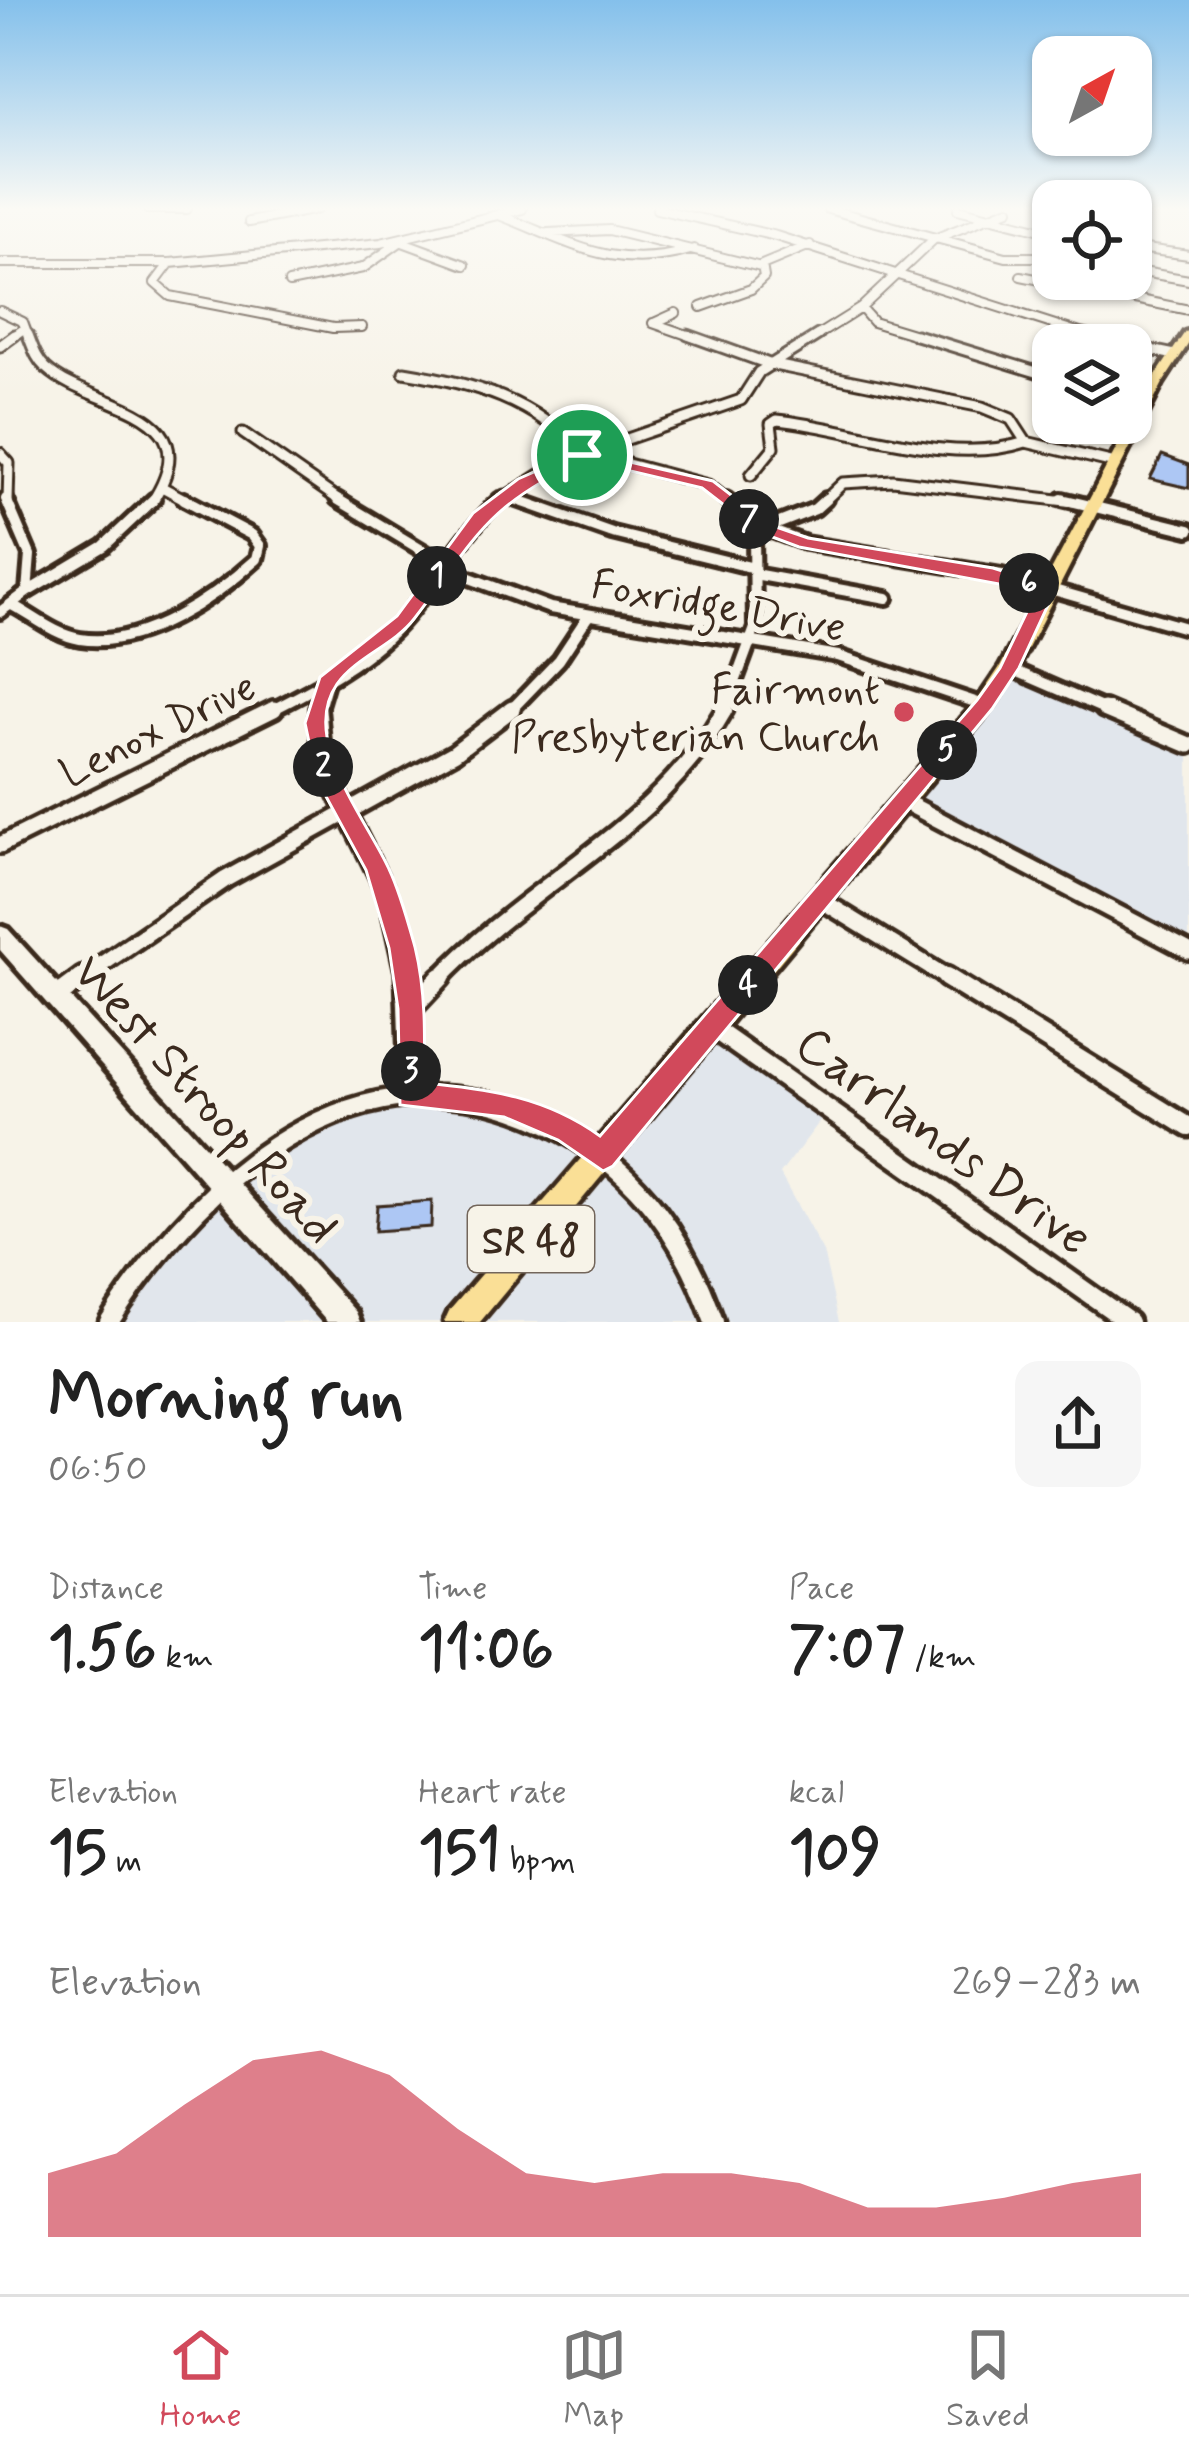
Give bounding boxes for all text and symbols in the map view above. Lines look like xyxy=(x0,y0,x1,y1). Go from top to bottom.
north arrow xyxy=(1032,36,1152,156)
map controls xyxy=(1032,36,1152,444)
button: locate xyxy=(1032,180,1152,300)
button: layers xyxy=(1032,324,1152,444)
pin xyxy=(531,404,633,506)
icon: arrive xyxy=(549,422,615,488)
pin: 7 xyxy=(719,489,779,549)
text: 7 xyxy=(739,497,759,541)
pin: 1 xyxy=(407,546,467,606)
pin: 6 xyxy=(999,553,1059,613)
text: 1 xyxy=(430,554,444,598)
street label: Foxridge Drive xyxy=(586,558,850,661)
text: 6 xyxy=(1021,561,1037,605)
street label: Lenox Drive xyxy=(51,660,266,802)
place label: Fairmont Presbyterian Church xyxy=(511,664,880,767)
marker: Fairmont Presbyterian Church xyxy=(891,699,917,725)
pin: 5 xyxy=(917,720,977,780)
text: 5 xyxy=(937,728,957,772)
pin: 2 xyxy=(293,737,353,797)
text: 2 xyxy=(315,745,331,789)
street label: West Stroop Road xyxy=(56,941,352,1260)
pin: 4 xyxy=(718,955,778,1015)
text: 4 xyxy=(738,963,758,1007)
street label: Carrlands Drive xyxy=(781,1012,1104,1272)
pin: 3 xyxy=(381,1041,441,1101)
text: 3 xyxy=(404,1049,418,1093)
road number: SR 48 xyxy=(468,1206,594,1272)
text: Morning run xyxy=(48,1356,404,1442)
button: share xyxy=(1015,1361,1141,1487)
text: 06:50 xyxy=(48,1444,148,1495)
text: Distance xyxy=(48,1567,164,1611)
text: Time xyxy=(418,1567,487,1611)
text: Pace xyxy=(789,1567,854,1611)
text: 1.56 xyxy=(48,1611,156,1690)
text: 11:06 xyxy=(418,1611,554,1690)
text: 7:07 xyxy=(789,1611,905,1690)
text: km xyxy=(156,1636,214,1680)
text: /km xyxy=(905,1636,976,1680)
text: Elevation xyxy=(48,1771,178,1815)
text: Heart rate xyxy=(418,1771,567,1815)
text: kcal xyxy=(789,1771,844,1815)
text: 15 xyxy=(48,1815,107,1894)
text: 151 xyxy=(418,1815,500,1894)
text: 109 xyxy=(789,1815,881,1894)
text: m xyxy=(107,1840,142,1884)
text: bpm xyxy=(500,1840,576,1884)
text: Elevation xyxy=(48,1958,202,2009)
text: 269–283 m xyxy=(952,1958,1141,2009)
tab: Home xyxy=(160,2322,242,2438)
tab: Map xyxy=(561,2322,627,2438)
tab: Saved xyxy=(946,2322,1029,2438)

